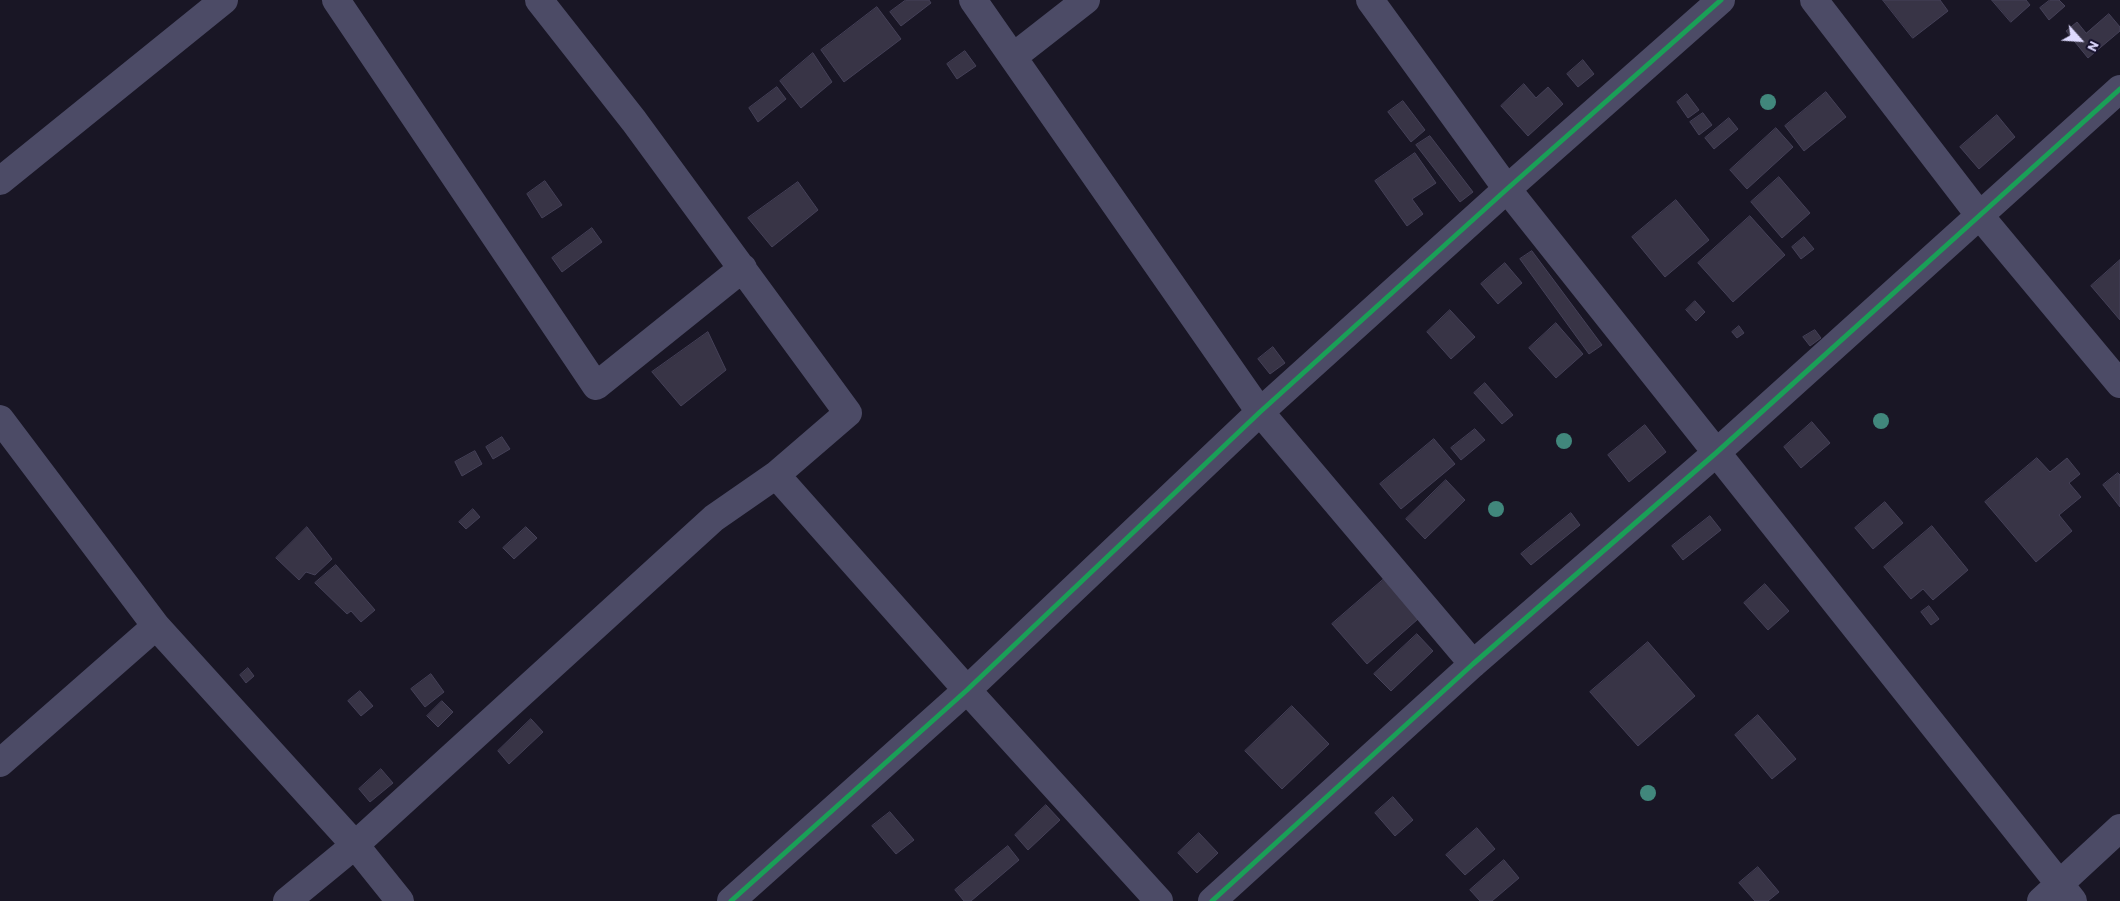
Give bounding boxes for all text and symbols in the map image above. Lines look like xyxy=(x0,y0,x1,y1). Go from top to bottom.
north arrow xyxy=(2055,15,2105,65)
text: N xyxy=(2084,39,2104,55)

